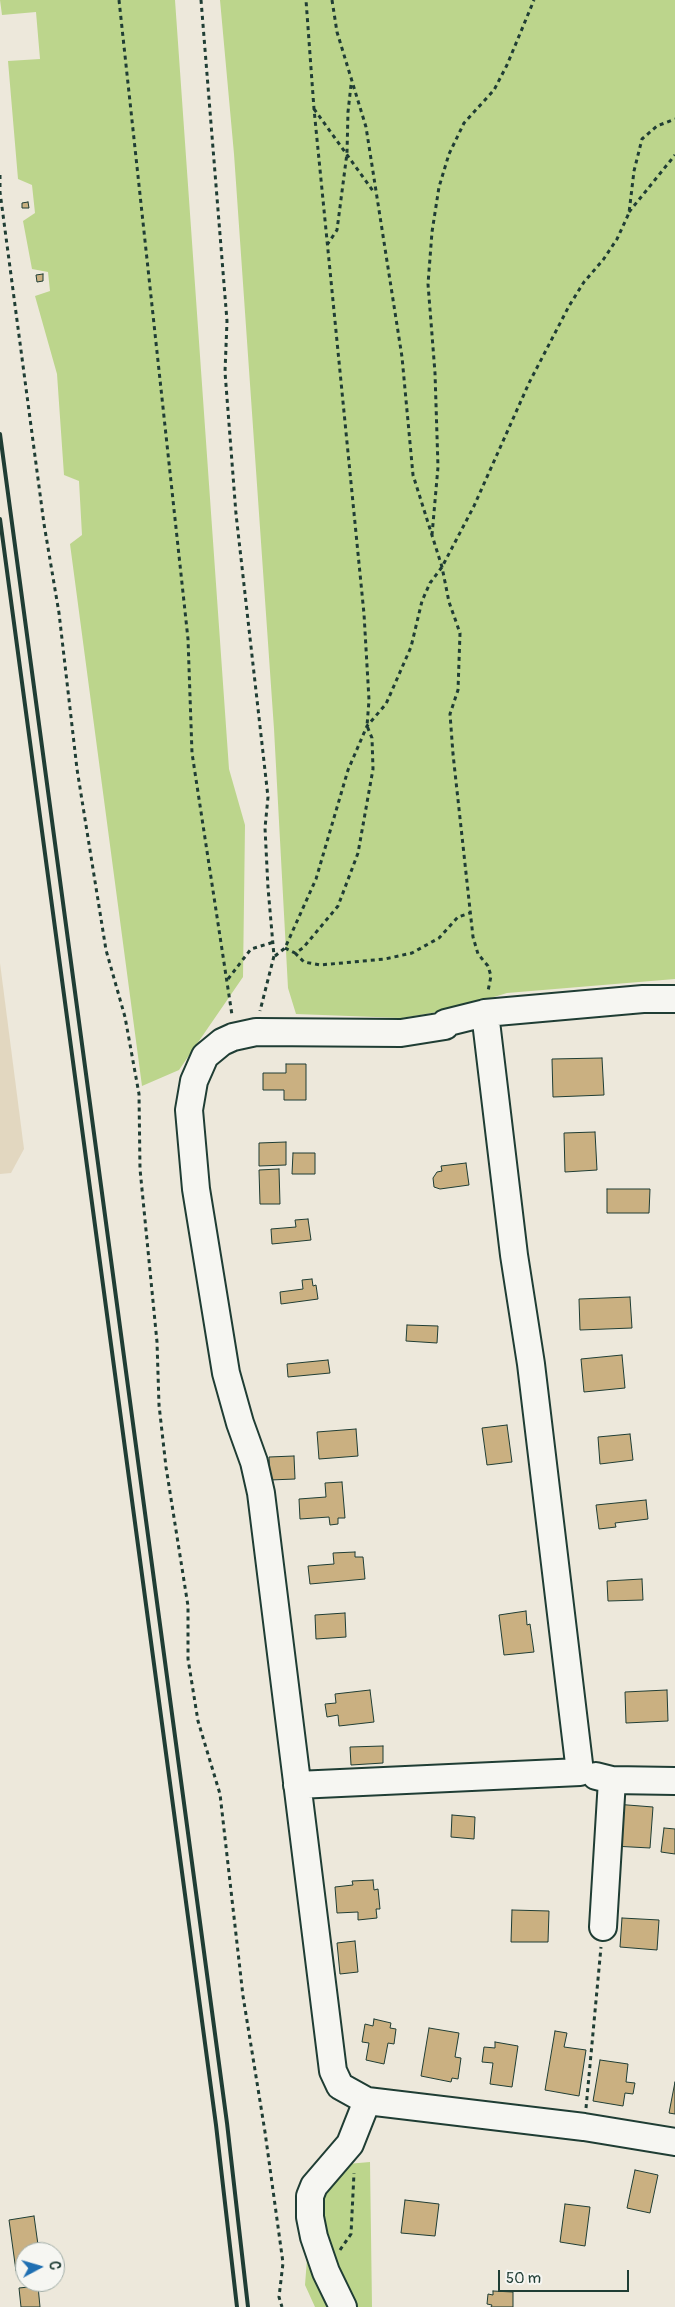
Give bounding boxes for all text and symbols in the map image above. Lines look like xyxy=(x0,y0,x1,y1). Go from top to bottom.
north arrow xyxy=(15,2242,65,2292)
text: С xyxy=(46,2260,63,2271)
scale bar xyxy=(500,2260,631,2292)
text: 50 m xyxy=(506,2269,541,2288)

